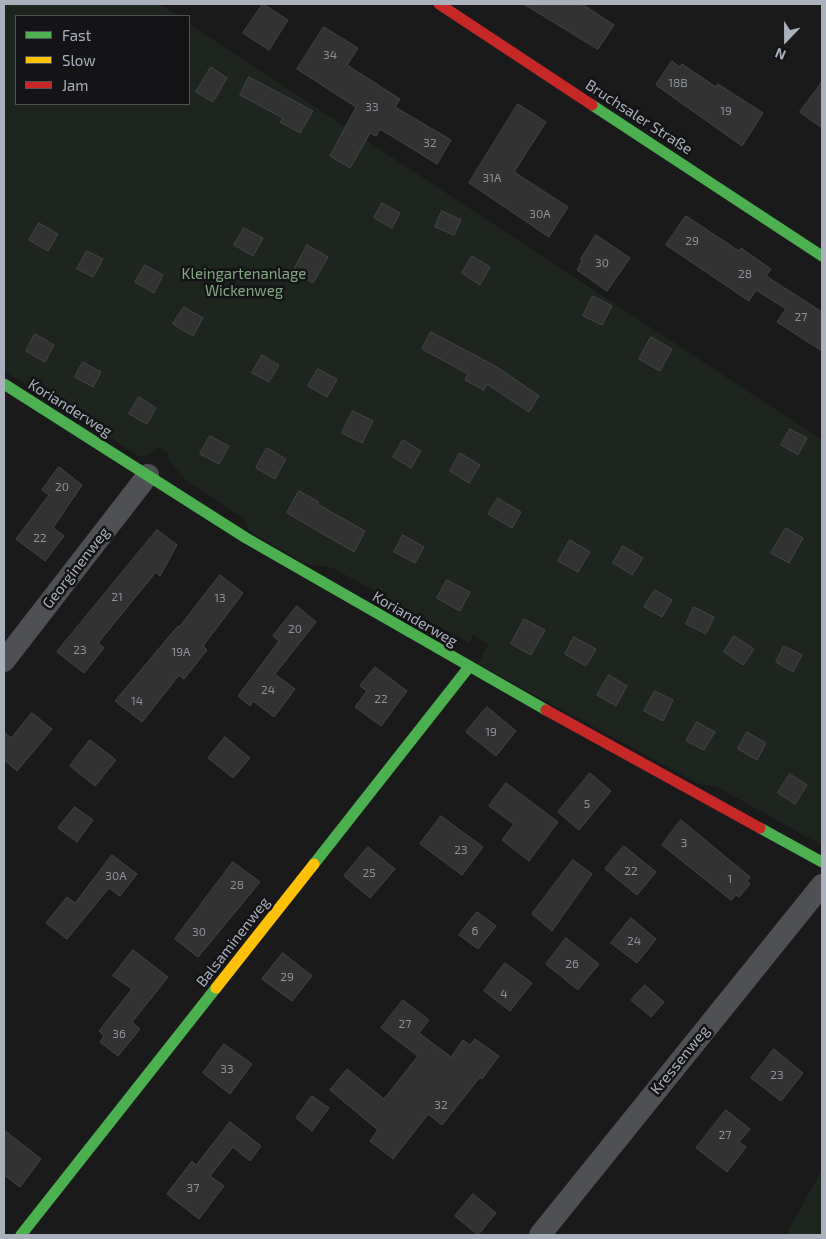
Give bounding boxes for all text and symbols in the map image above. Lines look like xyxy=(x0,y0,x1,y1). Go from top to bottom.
legend xyxy=(15,15,190,105)
north arrow xyxy=(761,15,811,65)
text: Fast xyxy=(62,26,91,44)
text: N xyxy=(772,45,788,64)
house number: 34 xyxy=(323,48,337,62)
text: Slow xyxy=(62,51,96,69)
text: Jam xyxy=(62,76,88,94)
street label: Bruchsaler Straße xyxy=(582,76,696,158)
house number: 18B xyxy=(668,76,688,90)
house number: 33 xyxy=(365,100,379,114)
house number: 19 xyxy=(720,104,732,118)
house number: 32 xyxy=(423,136,437,150)
house number: 31A xyxy=(483,171,501,185)
house number: 30A xyxy=(529,207,551,221)
house number: 29 xyxy=(685,234,699,248)
house number: 30 xyxy=(595,256,609,270)
park label: Kleingartenanlage Wickenweg xyxy=(182,265,306,300)
house number: 28 xyxy=(738,267,752,281)
house number: 27 xyxy=(795,310,807,324)
street label: Korianderweg xyxy=(25,375,115,441)
house number: 20 xyxy=(55,480,69,494)
street label: Georginenweg xyxy=(39,524,113,612)
house number: 22 xyxy=(33,531,47,545)
street label: Korianderweg xyxy=(369,587,461,651)
house number: 21 xyxy=(111,590,123,604)
house number: 13 xyxy=(214,591,226,605)
house number: 20 xyxy=(288,622,302,636)
house number: 23 xyxy=(73,643,87,657)
house number: 19A xyxy=(171,645,191,659)
house number: 24 xyxy=(261,683,275,697)
house number: 22 xyxy=(374,692,388,706)
house number: 14 xyxy=(131,694,143,708)
house number: 19 xyxy=(485,725,497,739)
house number: 5 xyxy=(584,797,590,811)
house number: 3 xyxy=(681,836,687,850)
house number: 23 xyxy=(454,843,468,857)
house number: 22 xyxy=(624,864,638,878)
house number: 25 xyxy=(362,866,376,880)
house number: 30A xyxy=(105,869,127,883)
house number: 1 xyxy=(728,872,732,886)
house number: 28 xyxy=(230,878,244,892)
street label: Balsaminenweg xyxy=(192,894,274,990)
house number: 6 xyxy=(472,924,478,938)
house number: 30 xyxy=(192,925,206,939)
house number: 24 xyxy=(627,934,641,948)
house number: 26 xyxy=(565,957,579,971)
house number: 29 xyxy=(280,970,294,984)
house number: 4 xyxy=(500,987,508,1001)
house number: 27 xyxy=(399,1017,411,1031)
street label: Kressenweg xyxy=(647,1022,713,1098)
house number: 36 xyxy=(112,1027,126,1041)
house number: 33 xyxy=(220,1062,234,1076)
house number: 23 xyxy=(770,1068,784,1082)
house number: 32 xyxy=(434,1098,448,1112)
house number: 27 xyxy=(719,1128,731,1142)
house number: 37 xyxy=(187,1181,199,1195)

